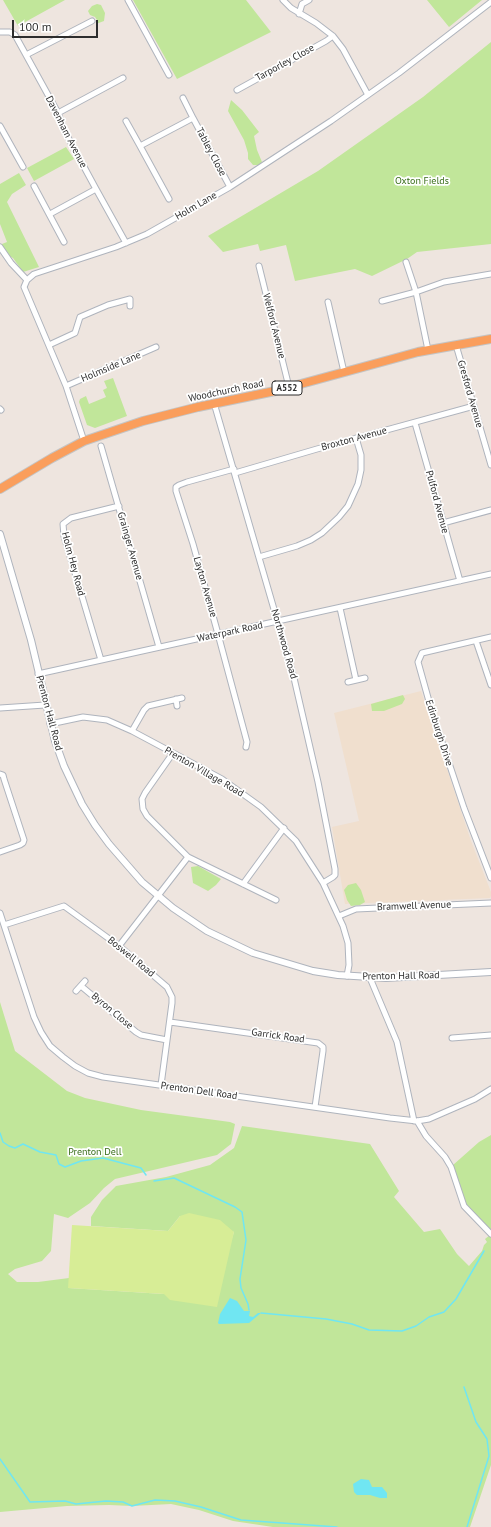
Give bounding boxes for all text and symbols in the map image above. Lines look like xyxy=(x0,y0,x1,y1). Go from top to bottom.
scale bar xyxy=(14,12,100,38)
text: 100 m xyxy=(19,19,52,34)
street label: Tarporley Close xyxy=(253,42,317,84)
street label: Davenham Avenue xyxy=(43,94,89,170)
street label: Tabley Close xyxy=(193,126,229,178)
park label: Oxton Fields xyxy=(395,175,449,187)
street label: Holm Lane xyxy=(173,189,219,223)
street label: Welford Avenue xyxy=(260,292,288,360)
street label: Holmside Lane xyxy=(79,349,143,385)
street label: Gresford Avenue xyxy=(455,359,485,429)
street label: Woodchurch Road xyxy=(187,377,265,405)
road number: A552 xyxy=(272,381,302,395)
street label: Broxton Avenue xyxy=(320,424,388,454)
street label: Pulford Avenue xyxy=(423,469,451,535)
street label: Grainger Avenue xyxy=(115,511,145,581)
street label: Holm Hey Road xyxy=(59,531,87,597)
street label: Layton Avenue xyxy=(191,555,219,619)
street label: Northwood Road xyxy=(268,608,300,680)
street label: Waterpark Road xyxy=(196,619,264,645)
street label: Prenton Hall Road xyxy=(33,674,65,752)
street label: Edinburgh Drive xyxy=(423,698,455,768)
street label: Prenton Village Road xyxy=(162,744,246,800)
street label: Bramwell Avenue xyxy=(377,899,451,913)
street label: Boswell Road xyxy=(105,934,157,980)
street label: Prenton Hall Road xyxy=(362,969,440,983)
street label: Byron Close xyxy=(89,990,135,1032)
street label: Garrick Road xyxy=(251,1026,305,1046)
street label: Prenton Dell Road xyxy=(160,1080,238,1102)
park label: Prenton Dell xyxy=(68,1146,122,1158)

